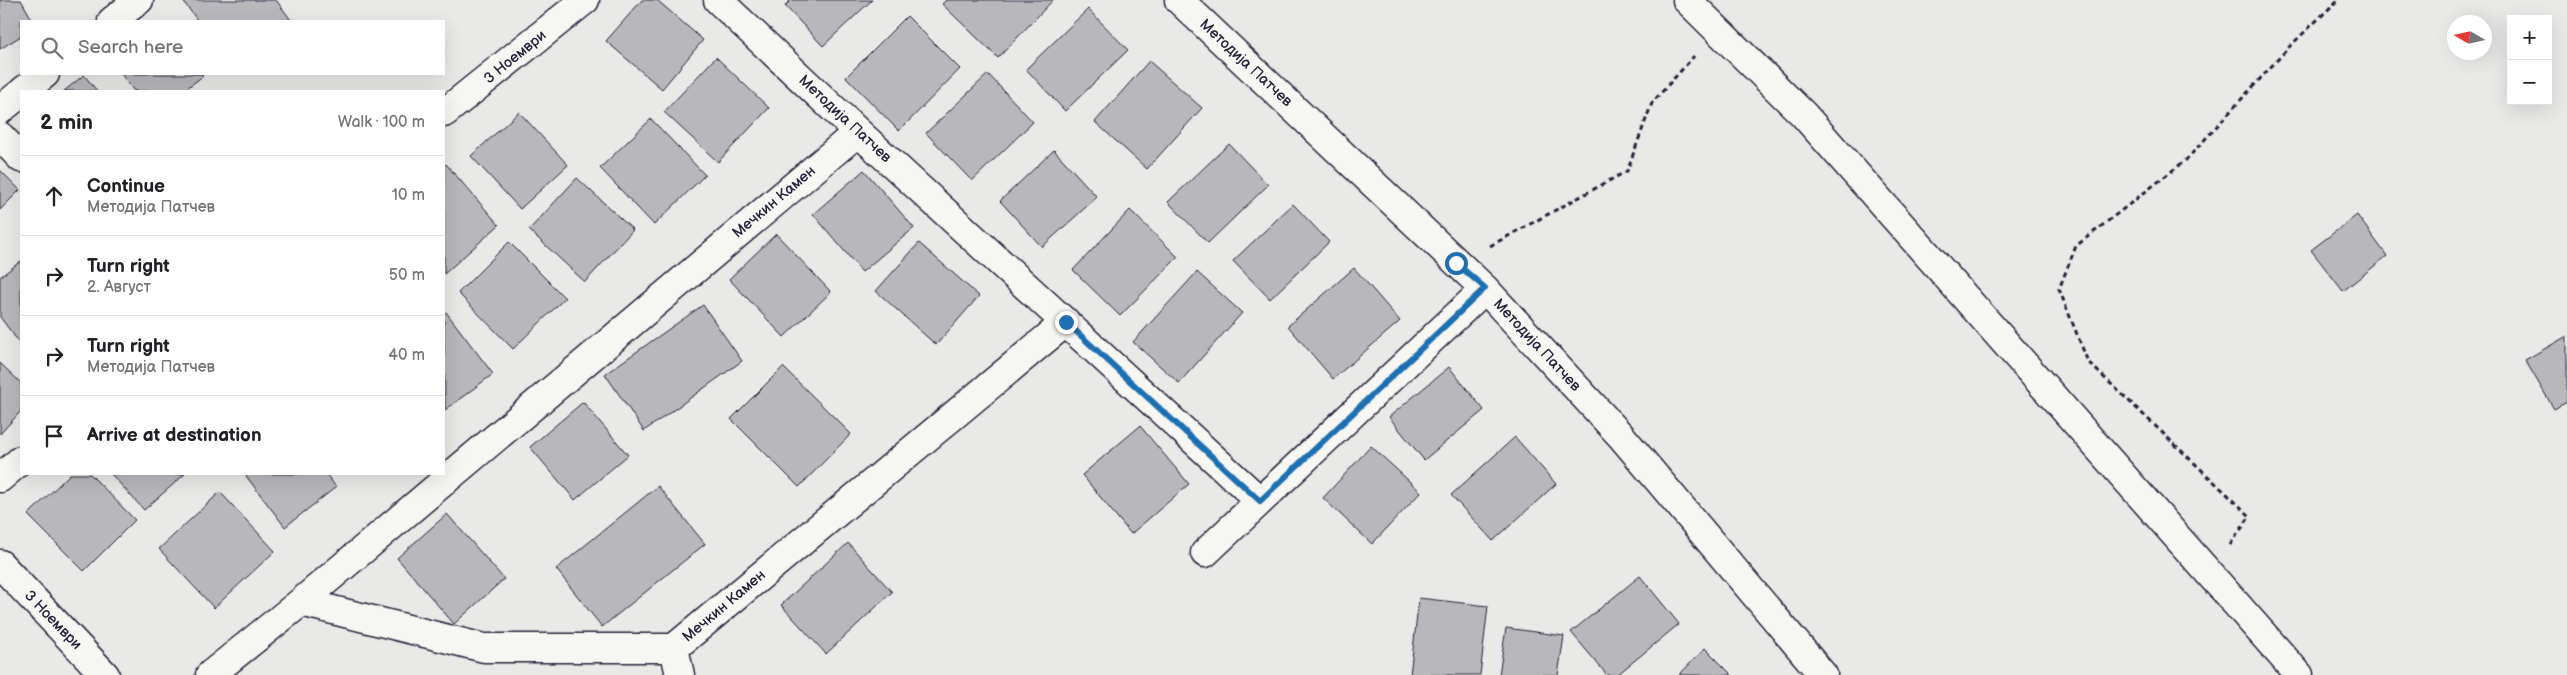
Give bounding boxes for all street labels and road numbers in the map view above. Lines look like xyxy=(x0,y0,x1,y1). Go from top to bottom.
street label: Методиjа Патчев xyxy=(1196,15,1296,111)
street label: 3 Ноември xyxy=(480,26,550,88)
street label: Методиjа Патчев xyxy=(795,71,895,167)
street label: Мечкин Камен xyxy=(729,162,819,242)
street label: Методиjа Патчев xyxy=(1489,295,1585,395)
street label: Мечкин Камен xyxy=(679,566,769,646)
street label: 3 Ноември xyxy=(20,586,86,654)

